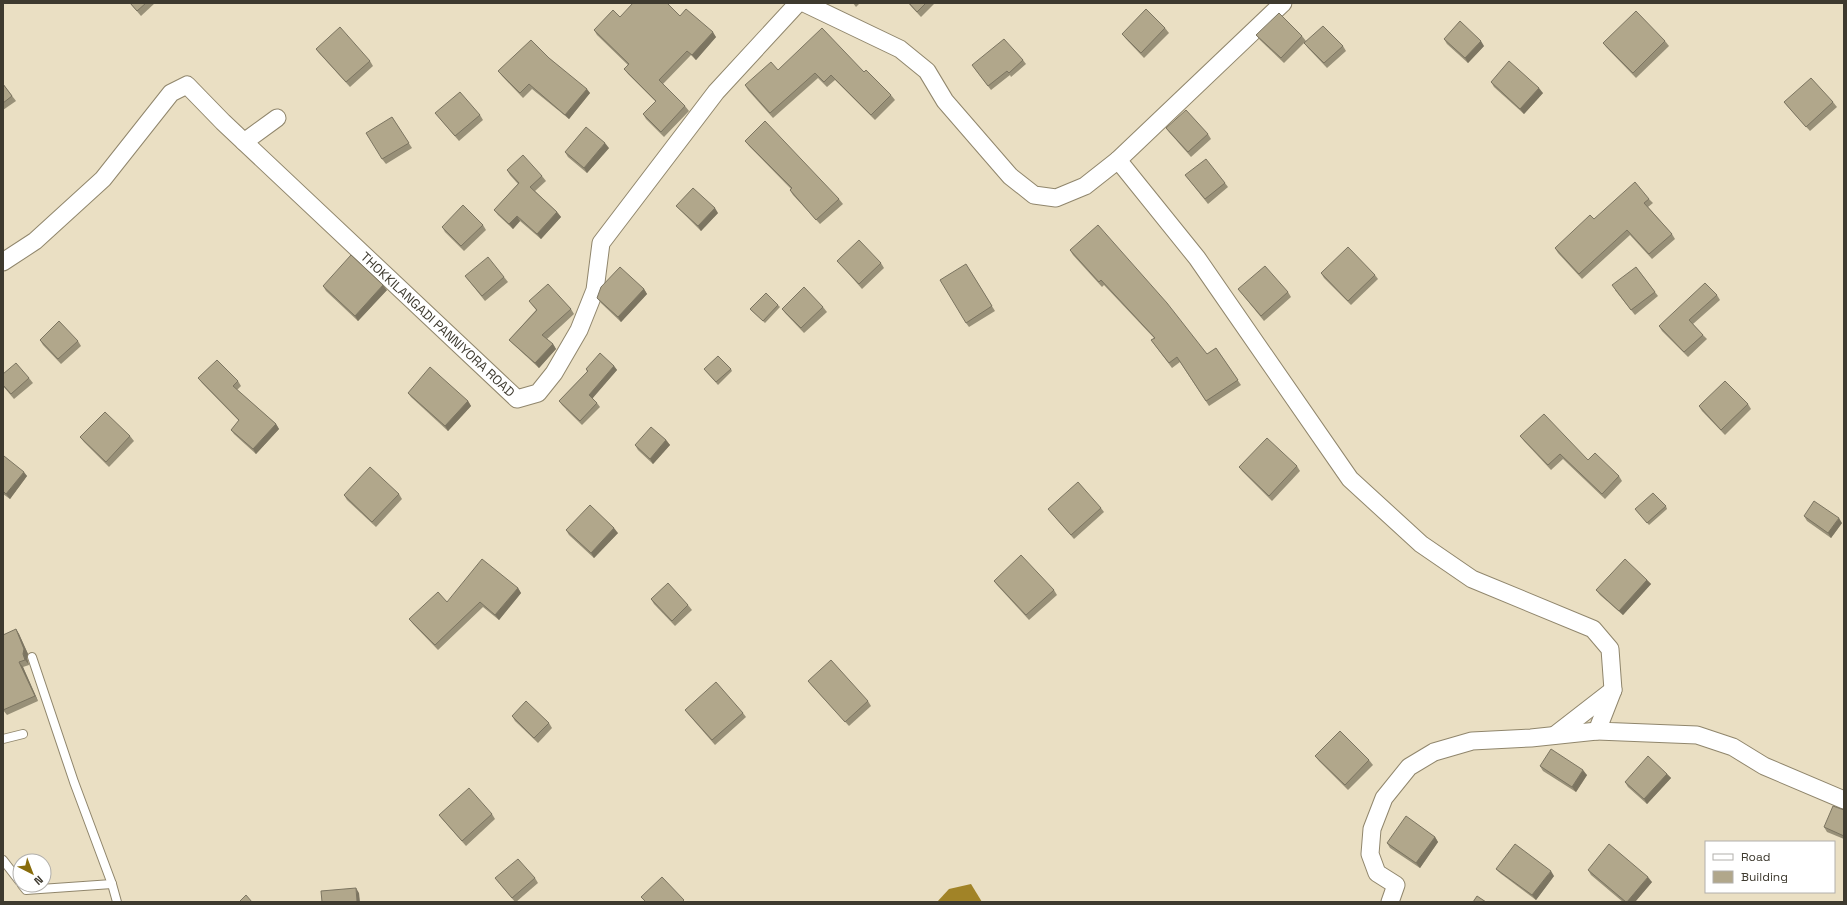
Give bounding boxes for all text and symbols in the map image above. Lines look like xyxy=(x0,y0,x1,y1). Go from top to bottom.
street label: THOKKILANGADI PANNIYORA ROAD xyxy=(357,248,518,400)
legend xyxy=(1705,841,1835,893)
text: Road xyxy=(1741,849,1770,865)
north arrow xyxy=(12,853,52,893)
text: Building xyxy=(1741,869,1788,885)
text: N xyxy=(31,873,46,888)

